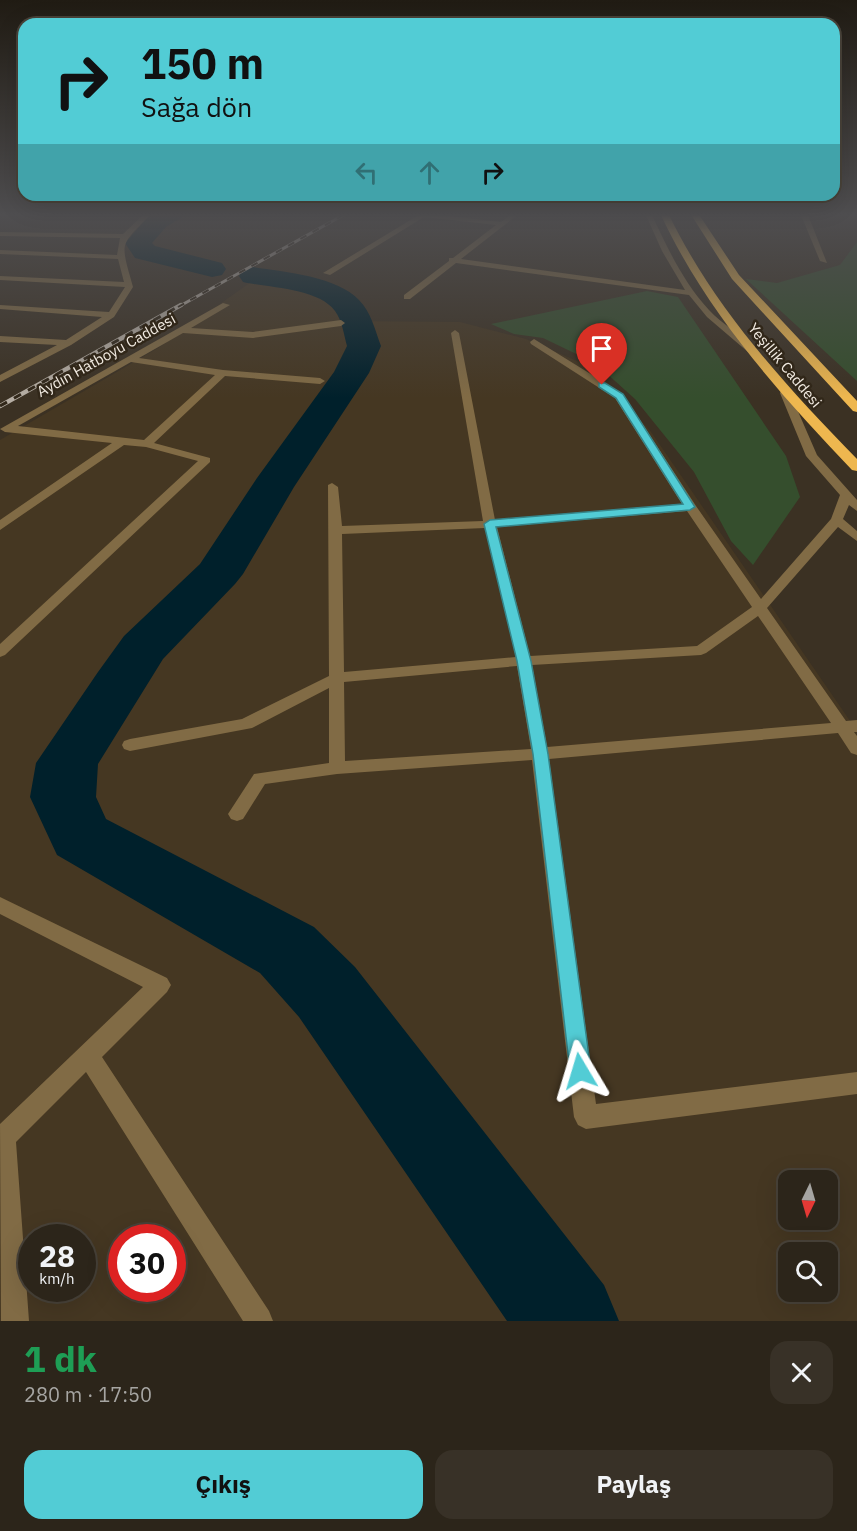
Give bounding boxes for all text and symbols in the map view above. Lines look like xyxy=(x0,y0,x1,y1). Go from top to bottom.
text: 150 m xyxy=(141,36,264,91)
icon: right xyxy=(42,42,120,120)
text: Sağa dön xyxy=(141,89,252,124)
icon: left xyxy=(350,156,383,189)
icon: ahead xyxy=(413,156,446,189)
icon: right xyxy=(476,156,509,189)
street label: Aydın Hatboyu Caddesi xyxy=(33,309,179,401)
street label: Yeşillik Caddesi xyxy=(744,319,826,411)
pin xyxy=(576,323,627,385)
icon: arrive xyxy=(585,332,618,365)
position arrow xyxy=(548,1039,612,1103)
north arrow xyxy=(778,1170,838,1230)
map controls xyxy=(778,1170,838,1302)
speed limit sign: 30 xyxy=(108,1224,186,1302)
text: 28 xyxy=(39,1236,75,1275)
button: search xyxy=(778,1242,838,1302)
text: km/h xyxy=(39,1269,75,1288)
text: 1 dk xyxy=(24,1335,97,1382)
button: close xyxy=(770,1341,833,1404)
text: 280 m · 17:50 xyxy=(24,1381,152,1408)
button: Çıkış xyxy=(24,1450,423,1519)
button: Paylaş xyxy=(435,1450,833,1519)

